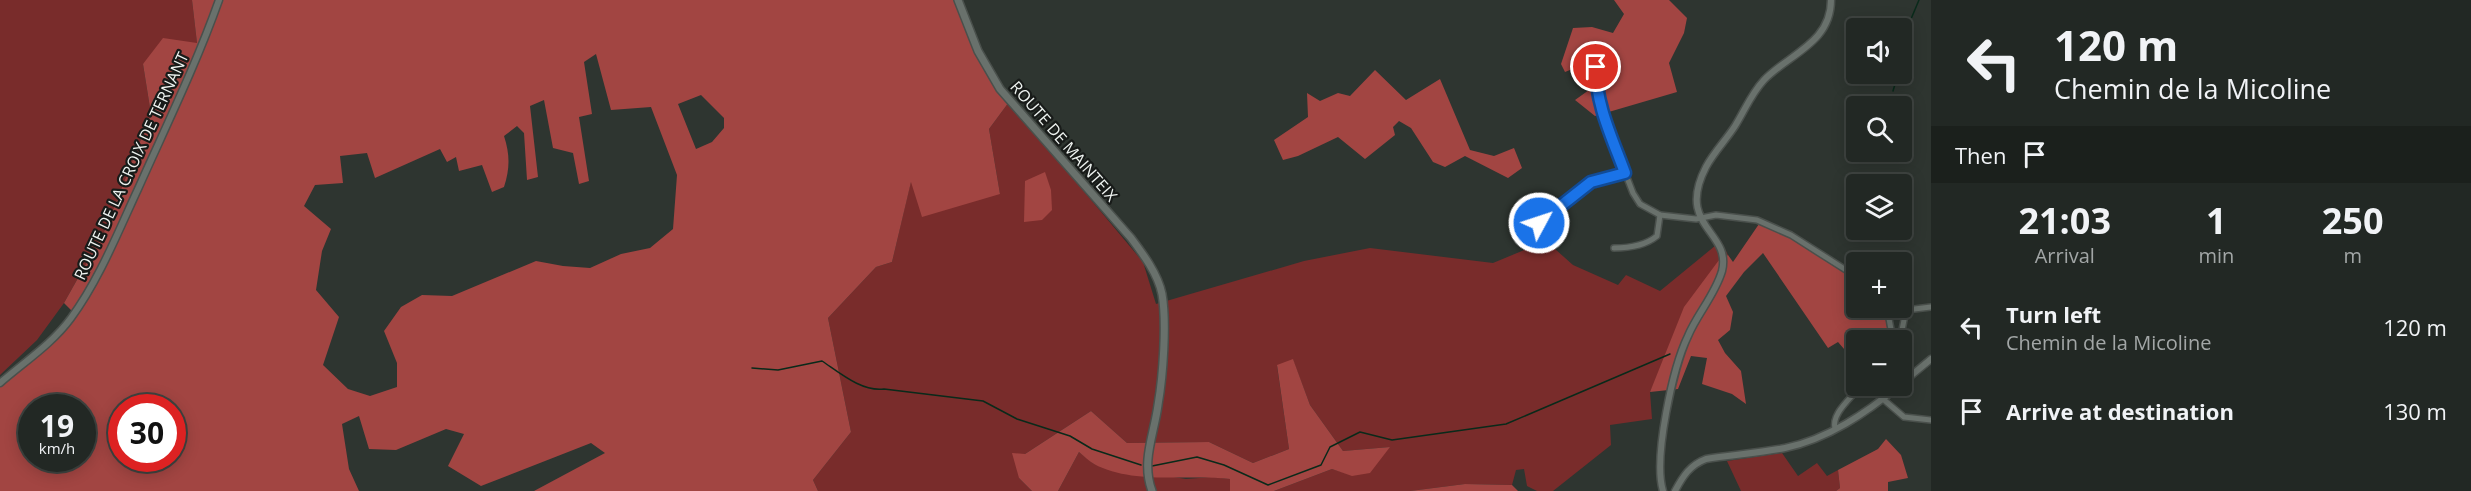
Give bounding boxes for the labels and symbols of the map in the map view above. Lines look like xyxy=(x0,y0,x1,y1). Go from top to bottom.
pin xyxy=(1570,41,1621,92)
street label: ROUTE DE LA CROIX DE TERNANT xyxy=(68,49,194,283)
street label: ROUTE DE MAINTEIX xyxy=(1006,76,1123,207)
position arrow xyxy=(1507,191,1571,255)
speed limit sign: 30 xyxy=(108,394,186,472)

